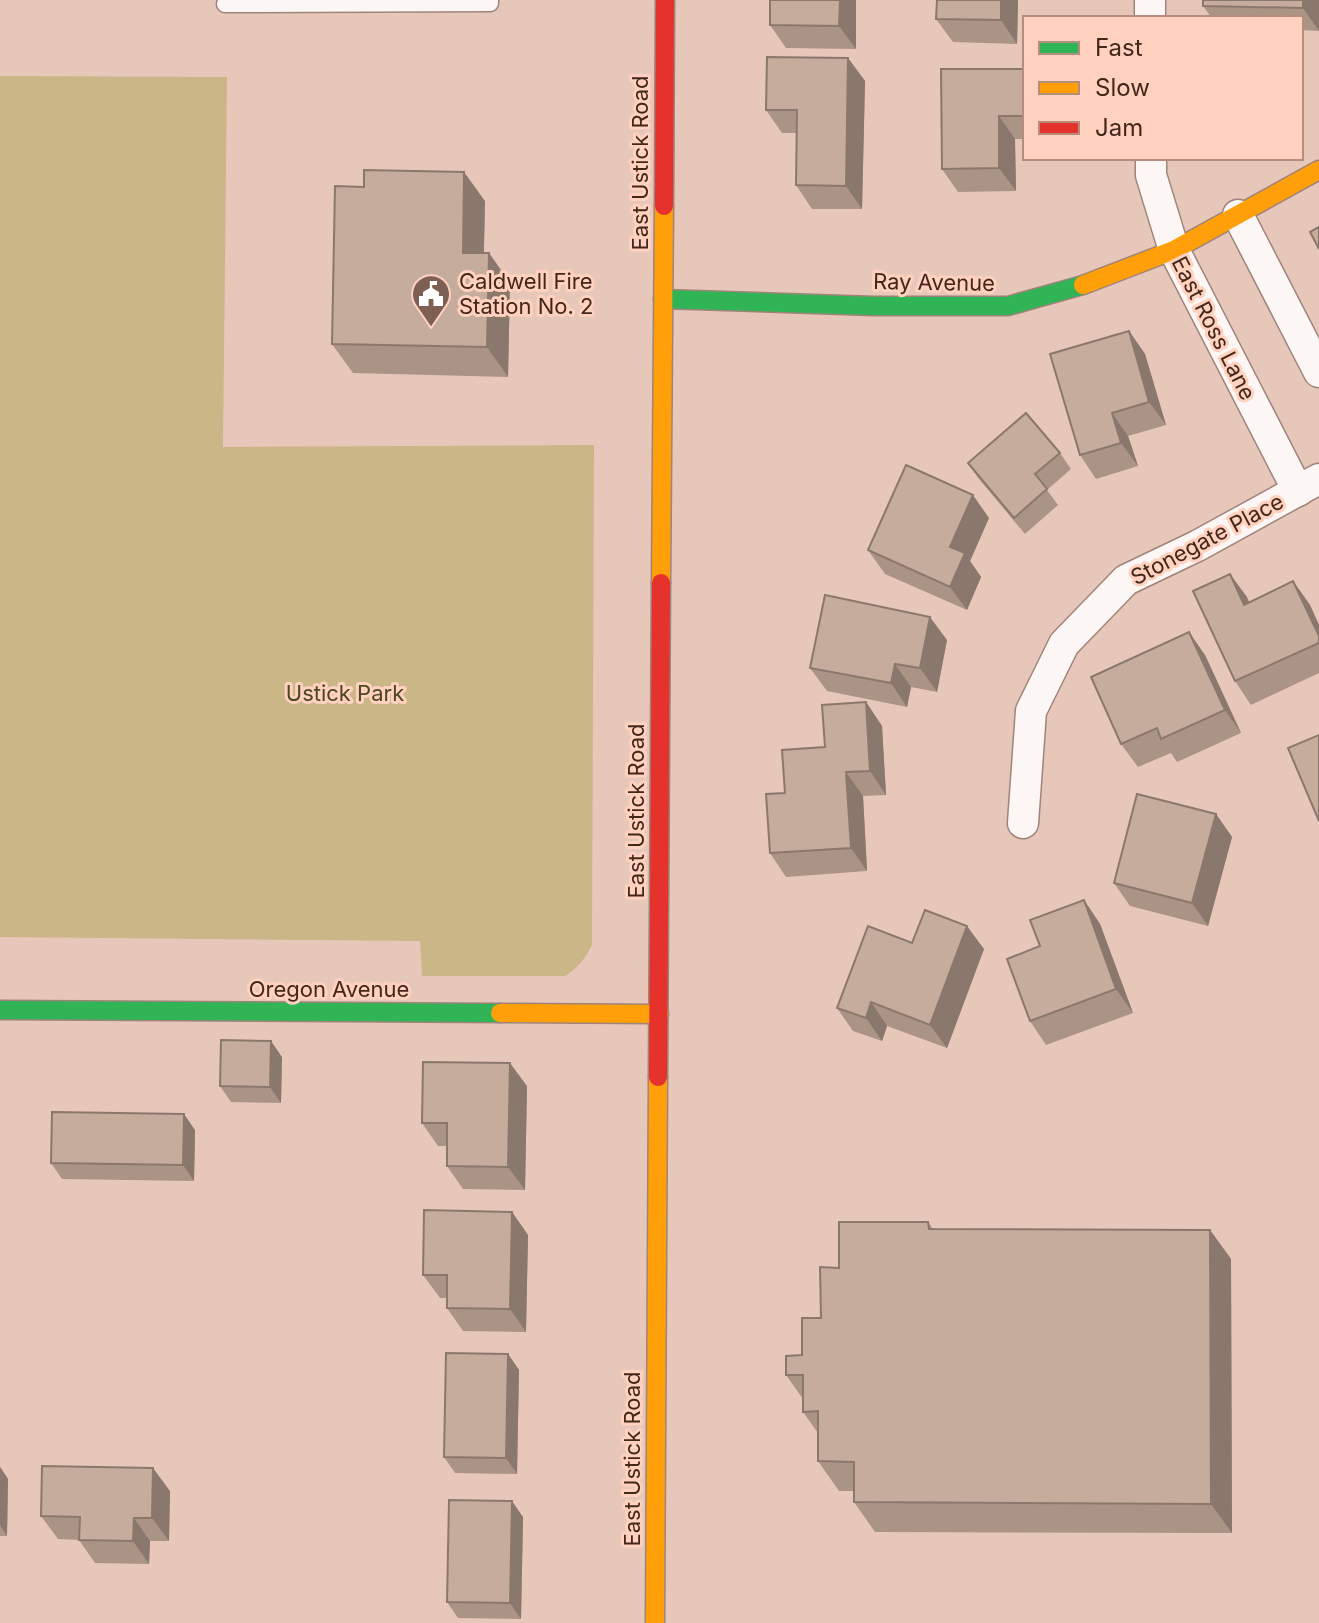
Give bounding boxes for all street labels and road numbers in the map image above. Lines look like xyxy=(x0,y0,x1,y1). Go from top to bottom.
street label: East Ustick Road xyxy=(627,76,653,250)
street label: East Ross Lane xyxy=(1167,252,1261,404)
street label: Ray Avenue xyxy=(873,268,995,296)
street label: Stonegate Place xyxy=(1126,488,1288,590)
street label: East Ustick Road xyxy=(623,724,649,898)
street label: Oregon Avenue xyxy=(249,976,409,1002)
street label: East Ustick Road xyxy=(619,1372,645,1546)

